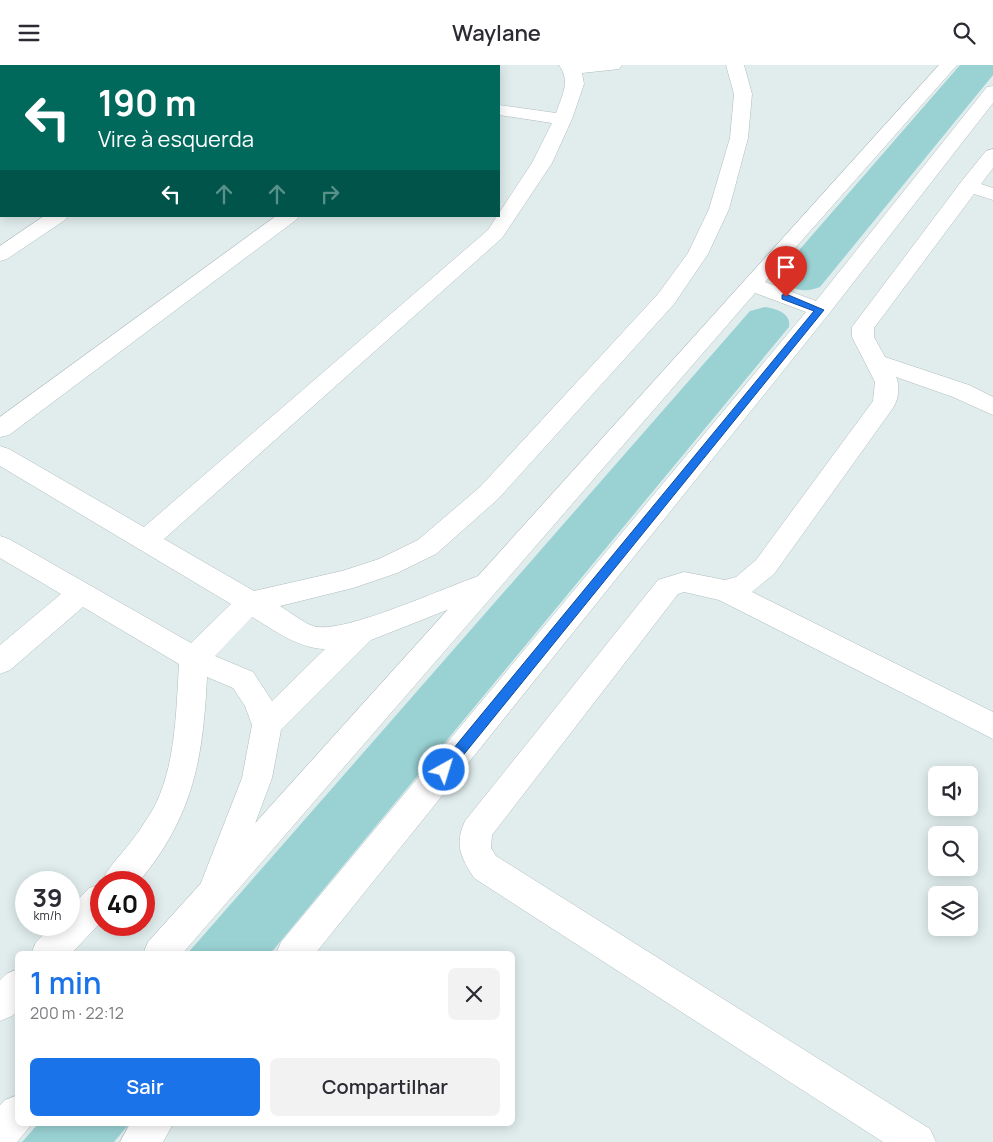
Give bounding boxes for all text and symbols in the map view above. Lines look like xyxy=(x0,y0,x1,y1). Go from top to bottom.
text: Waylane xyxy=(452,18,541,48)
icon: menu xyxy=(15,19,43,47)
icon: search xyxy=(950,19,978,47)
text: 190 m xyxy=(98,79,197,127)
icon: left xyxy=(15,85,80,150)
text: Vire à esquerda xyxy=(98,124,254,154)
icon: left xyxy=(157,180,185,208)
icon: ahead xyxy=(210,180,238,208)
icon: ahead xyxy=(263,180,291,208)
icon: right xyxy=(316,180,344,208)
pin xyxy=(765,246,807,297)
icon: arrive xyxy=(772,253,800,281)
position arrow xyxy=(417,743,469,795)
map controls xyxy=(928,766,978,936)
button: sound xyxy=(928,766,978,816)
button: search xyxy=(928,826,978,876)
speed limit sign: 40 xyxy=(90,871,155,936)
text: 39 xyxy=(32,880,63,915)
button: layers xyxy=(928,886,978,936)
text: km/h xyxy=(34,907,61,924)
text: 1 min xyxy=(30,962,102,1003)
button: close xyxy=(448,968,500,1020)
text: 200 m · 22:12 xyxy=(30,1002,124,1024)
button: Sair xyxy=(30,1058,260,1116)
button: Compartilhar xyxy=(270,1058,500,1116)

